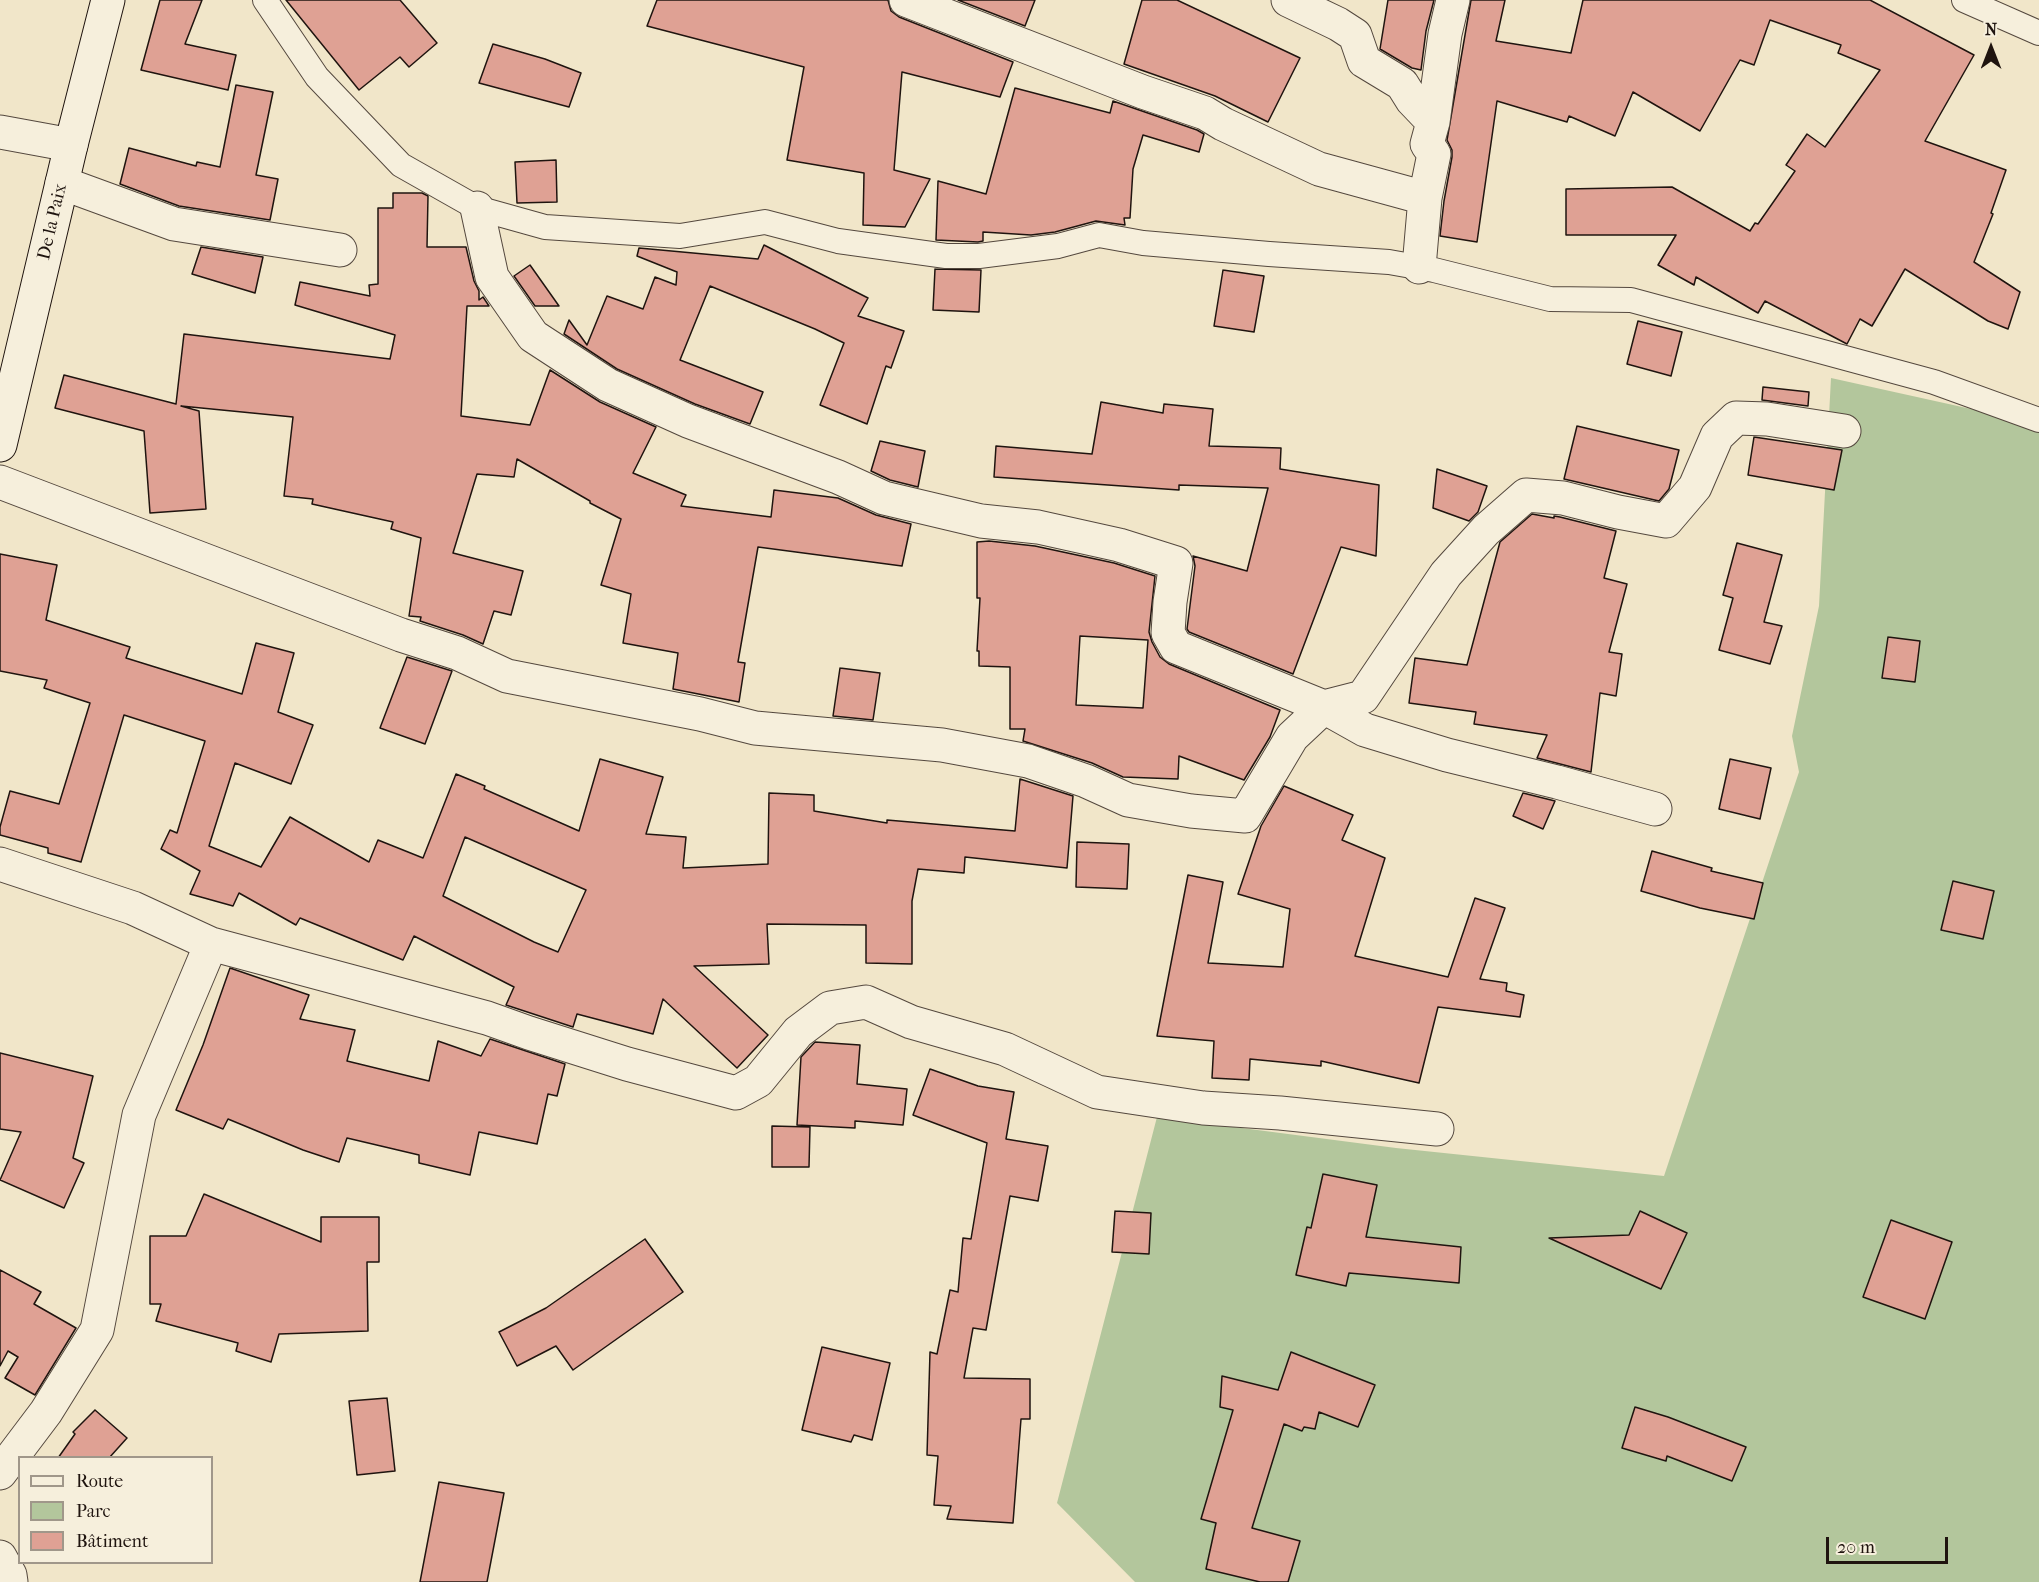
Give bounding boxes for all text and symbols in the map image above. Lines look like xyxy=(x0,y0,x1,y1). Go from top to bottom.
north arrow xyxy=(1961,18,2021,78)
text: N xyxy=(1985,20,1997,39)
street label: De la Paix xyxy=(34,182,72,262)
legend xyxy=(18,1456,213,1564)
text: Route xyxy=(76,1471,123,1492)
text: Parc xyxy=(76,1501,111,1522)
scale bar xyxy=(1829,1525,1950,1563)
text: Bâtiment xyxy=(76,1531,148,1552)
text: 20 m xyxy=(1837,1537,1875,1558)

